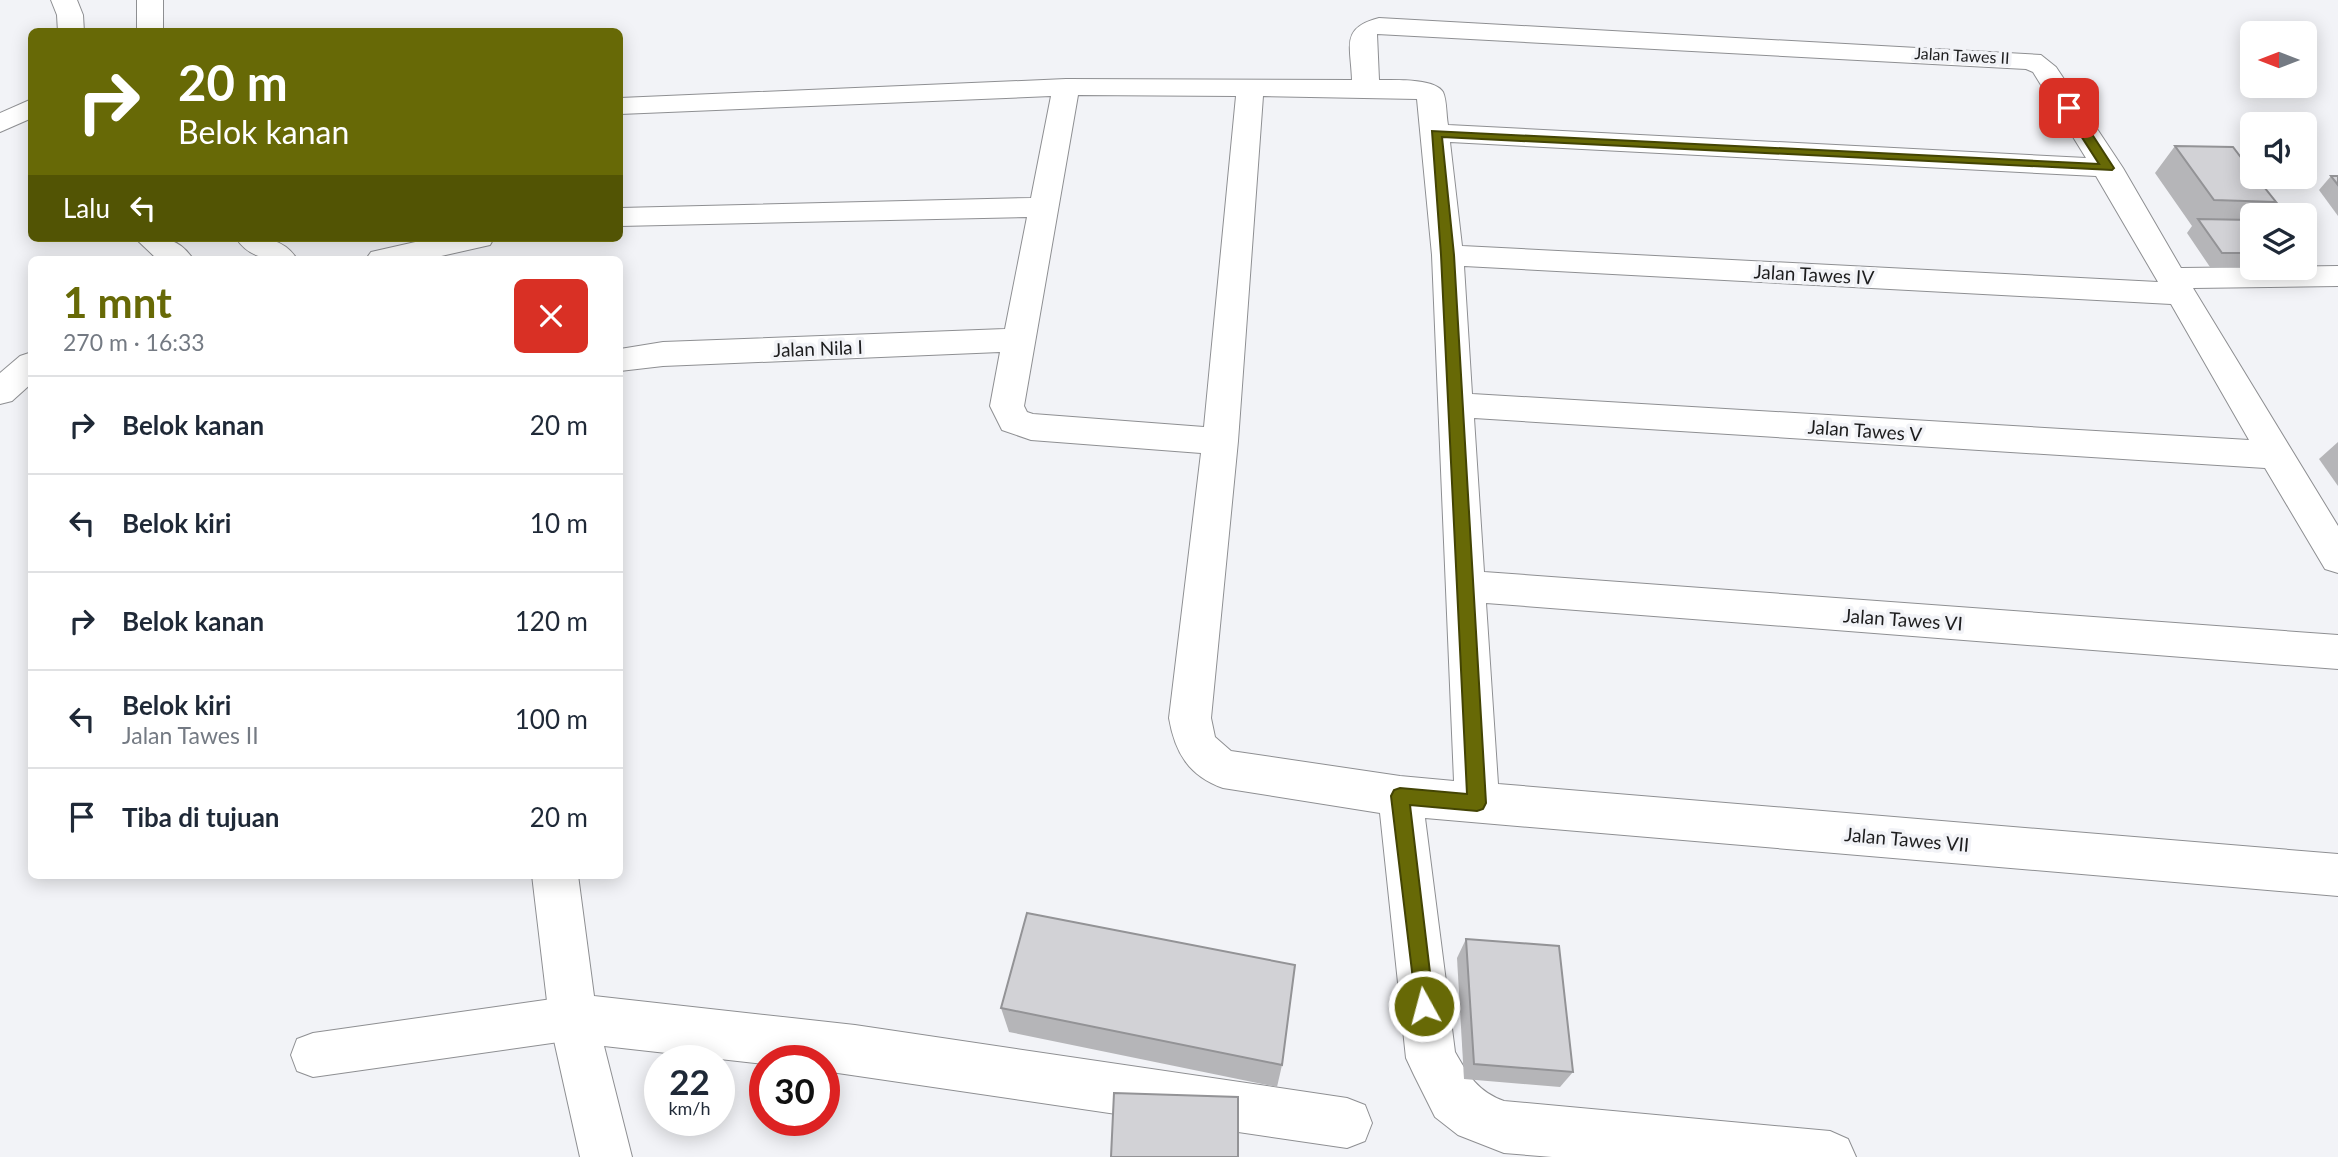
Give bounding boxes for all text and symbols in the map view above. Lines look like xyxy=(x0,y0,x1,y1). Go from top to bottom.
north arrow xyxy=(2240,21,2317,98)
map controls xyxy=(2240,21,2317,280)
street label: Jalan Tawes II xyxy=(1914,43,2010,67)
text: 20 m xyxy=(178,53,288,111)
icon: right xyxy=(63,56,154,147)
pin xyxy=(2039,78,2099,138)
icon: arrive xyxy=(2050,89,2088,127)
text: Belok kanan xyxy=(178,112,349,151)
button: sound xyxy=(2240,112,2317,189)
icon: left xyxy=(124,189,162,227)
text: Lalu xyxy=(63,192,110,224)
button: layers xyxy=(2240,203,2317,280)
street label: Jalan Tawes IV xyxy=(1753,259,1875,289)
text: 1 mnt xyxy=(63,277,172,327)
button: close xyxy=(514,279,588,353)
text: 270 m · 16:33 xyxy=(63,328,205,356)
street label: Jalan Nila I xyxy=(773,335,863,361)
icon: right xyxy=(63,406,101,444)
text: Belok kanan xyxy=(122,409,264,441)
text: 20 m xyxy=(530,409,588,441)
street label: Jalan Tawes V xyxy=(1807,415,1923,445)
icon: left xyxy=(63,504,101,542)
text: Belok kiri xyxy=(122,507,231,539)
text: 10 m xyxy=(530,507,588,539)
icon: right xyxy=(63,602,101,640)
street label: Jalan Tawes VI xyxy=(1842,603,1964,635)
text: Belok kanan xyxy=(122,605,264,637)
text: 120 m xyxy=(515,605,588,637)
text: Belok kiri xyxy=(122,689,231,721)
icon: left xyxy=(63,700,101,738)
text: 100 m xyxy=(515,703,588,735)
text: Jalan Tawes II xyxy=(122,721,259,749)
icon: arrive xyxy=(63,798,101,836)
text: Tiba di tujuan xyxy=(122,801,280,833)
text: 20 m xyxy=(530,801,588,833)
street label: Jalan Tawes VII xyxy=(1844,822,1970,856)
position arrow xyxy=(1387,969,1461,1043)
speed limit sign: 30 xyxy=(749,1045,840,1136)
text: 22 xyxy=(669,1060,710,1102)
text: km/h xyxy=(668,1097,711,1119)

